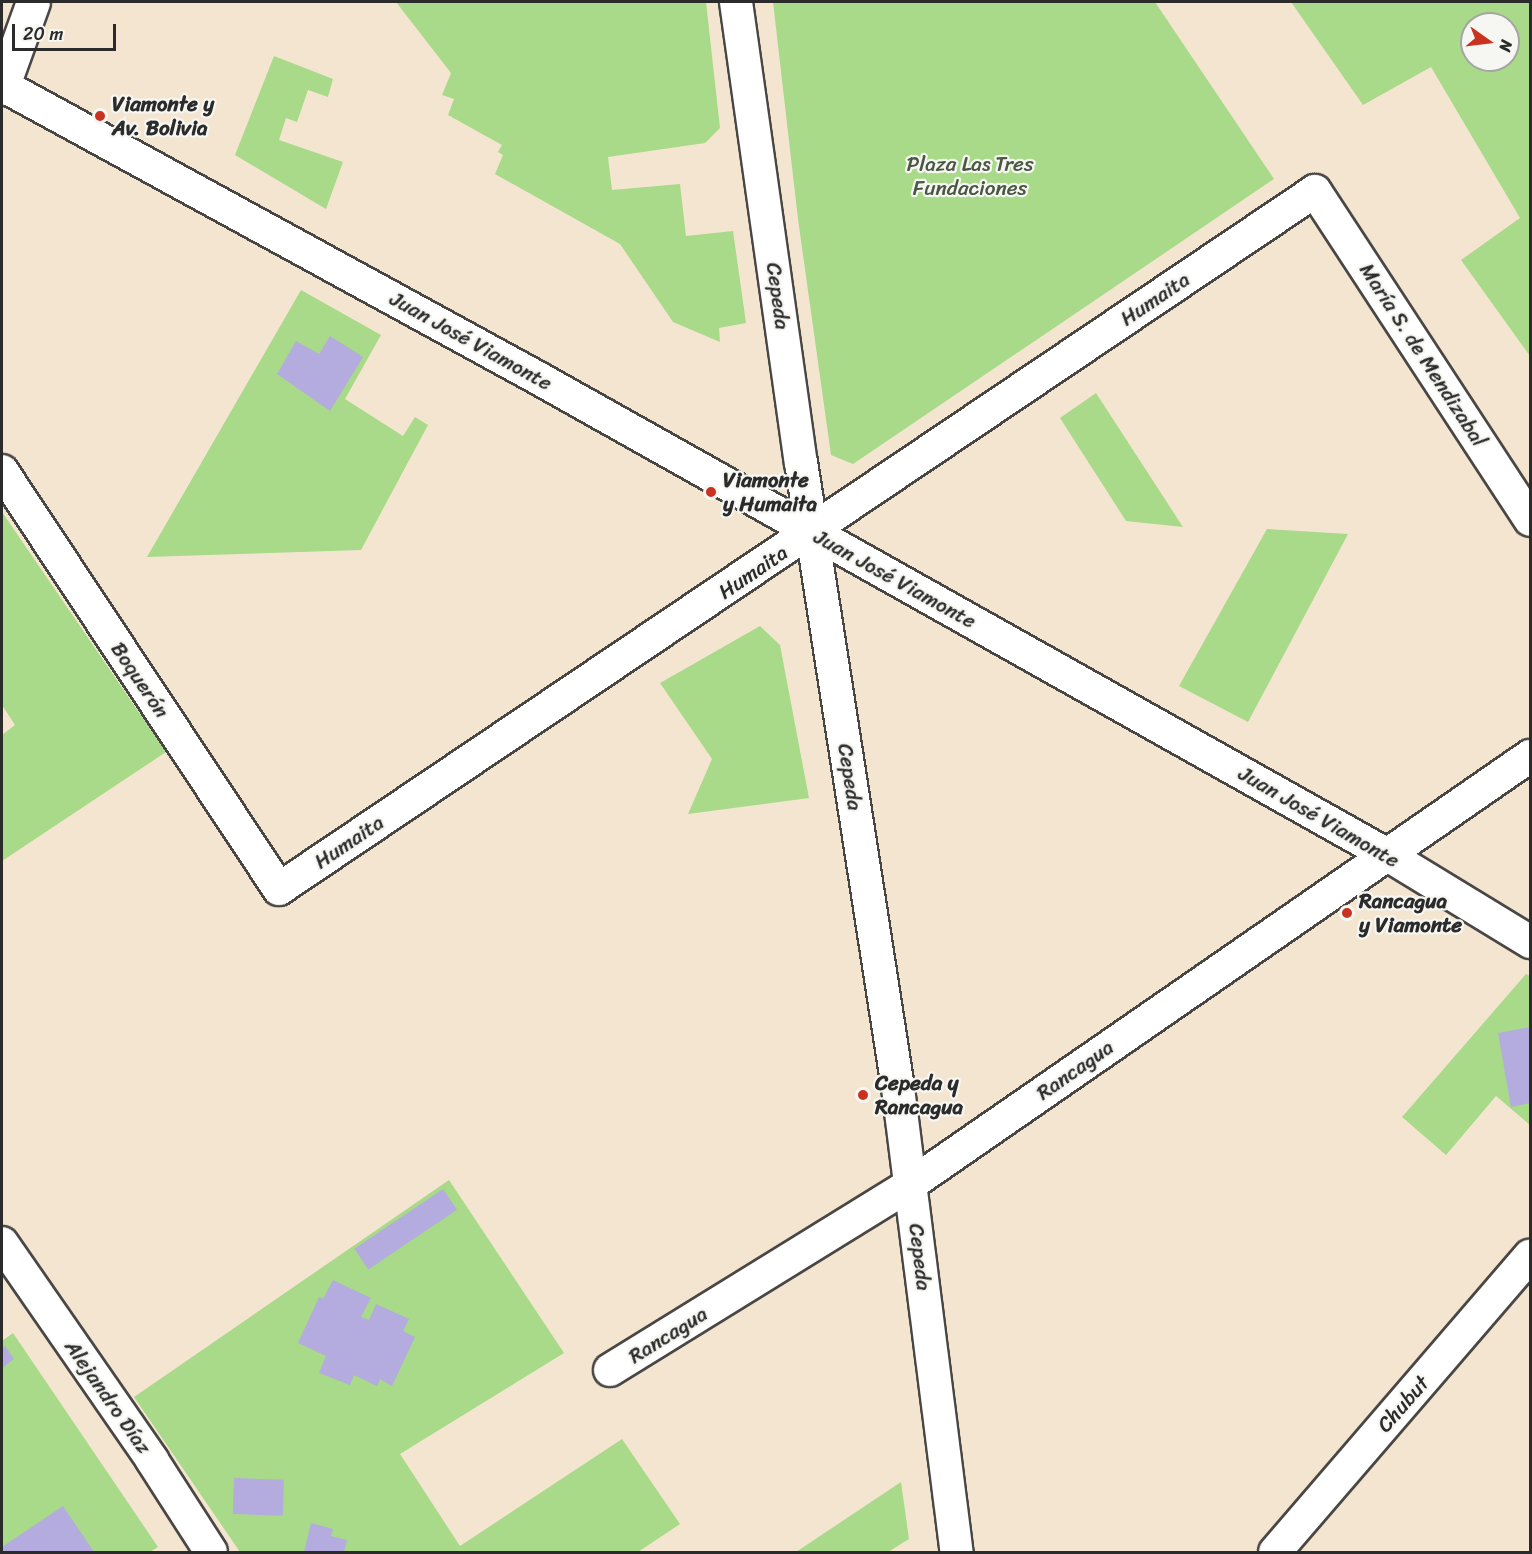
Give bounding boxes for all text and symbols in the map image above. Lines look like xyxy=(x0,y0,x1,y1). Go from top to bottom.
scale bar xyxy=(15,12,118,50)
north arrow xyxy=(1460,12,1520,72)
text: 20 m xyxy=(23,18,63,50)
text: N xyxy=(1491,37,1521,55)
place label: Viamonte y Av. Bolivia xyxy=(112,91,214,141)
marker: Viamonte y Av. Bolivia xyxy=(93,109,107,123)
park label: Plaza Las Tres Fundaciones xyxy=(905,151,1035,201)
street label: María S. de Mendizabal xyxy=(1354,258,1492,452)
street label: Cepeda xyxy=(761,261,795,331)
street label: Humaita xyxy=(1115,267,1195,331)
street label: Juan José Viamonte xyxy=(386,286,556,396)
place label: Viamonte y Humaita xyxy=(723,467,818,517)
marker: Viamonte y Humaita xyxy=(704,485,718,499)
street label: Juan José Viamonte xyxy=(810,524,980,634)
street label: Humaita xyxy=(713,540,793,604)
street label: Boquerón xyxy=(105,637,175,723)
street label: Cepeda xyxy=(832,742,868,812)
street label: Juan José Viamonte xyxy=(1234,761,1404,873)
street label: Humaita xyxy=(309,810,389,874)
place label: Rancagua y Viamonte xyxy=(1359,888,1461,938)
marker: Rancagua y Viamonte xyxy=(1340,906,1354,920)
street label: Rancagua xyxy=(1032,1034,1118,1106)
place label: Cepeda y Rancagua xyxy=(875,1070,963,1120)
marker: Cepeda y Rancagua xyxy=(856,1088,870,1102)
street label: Cepeda xyxy=(903,1222,937,1292)
street label: Rancagua xyxy=(624,1301,712,1369)
street label: Alejandro Díaz xyxy=(59,1335,157,1459)
street label: Chubut xyxy=(1372,1371,1434,1437)

